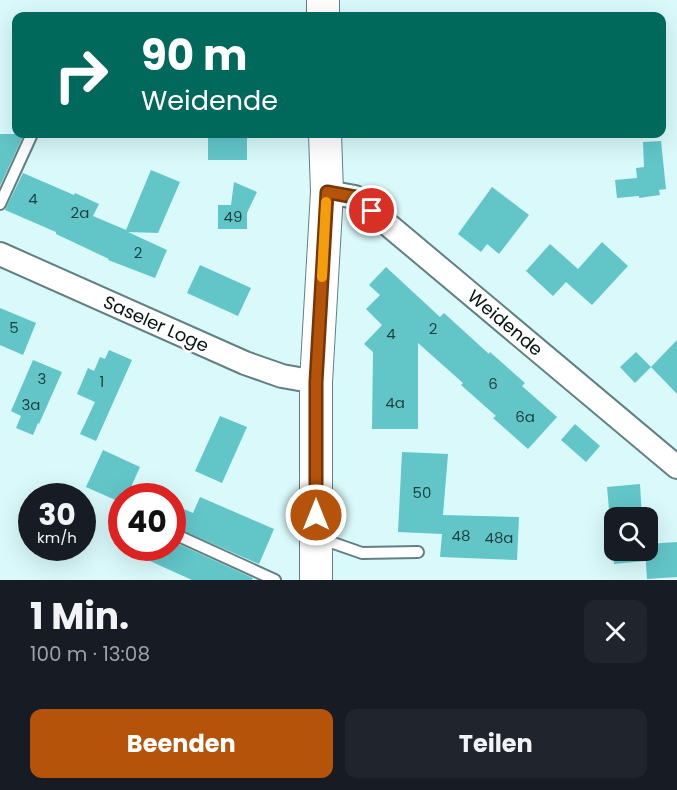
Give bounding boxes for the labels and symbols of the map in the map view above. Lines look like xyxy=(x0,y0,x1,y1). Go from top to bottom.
pin xyxy=(346,185,397,236)
house number: 4 xyxy=(28,188,38,209)
house number: 2a xyxy=(71,202,89,223)
house number: 49 xyxy=(224,206,242,227)
house number: 2 xyxy=(134,242,142,263)
street label: Weidende xyxy=(462,284,548,362)
street label: Saseler Loge xyxy=(99,289,213,358)
house number: 5 xyxy=(9,317,19,338)
house number: 2 xyxy=(429,318,437,339)
house number: 4 xyxy=(386,323,396,344)
house number: 3 xyxy=(38,368,46,389)
house number: 1 xyxy=(100,371,104,392)
house number: 6 xyxy=(488,373,498,394)
house number: 4a xyxy=(385,392,405,413)
house number: 3a xyxy=(22,394,40,415)
house number: 6a xyxy=(515,406,535,427)
house number: 50 xyxy=(413,482,431,503)
speed limit sign: 40 xyxy=(108,483,186,561)
position arrow xyxy=(284,483,348,547)
house number: 48 xyxy=(452,525,470,546)
house number: 48a xyxy=(484,527,514,548)

